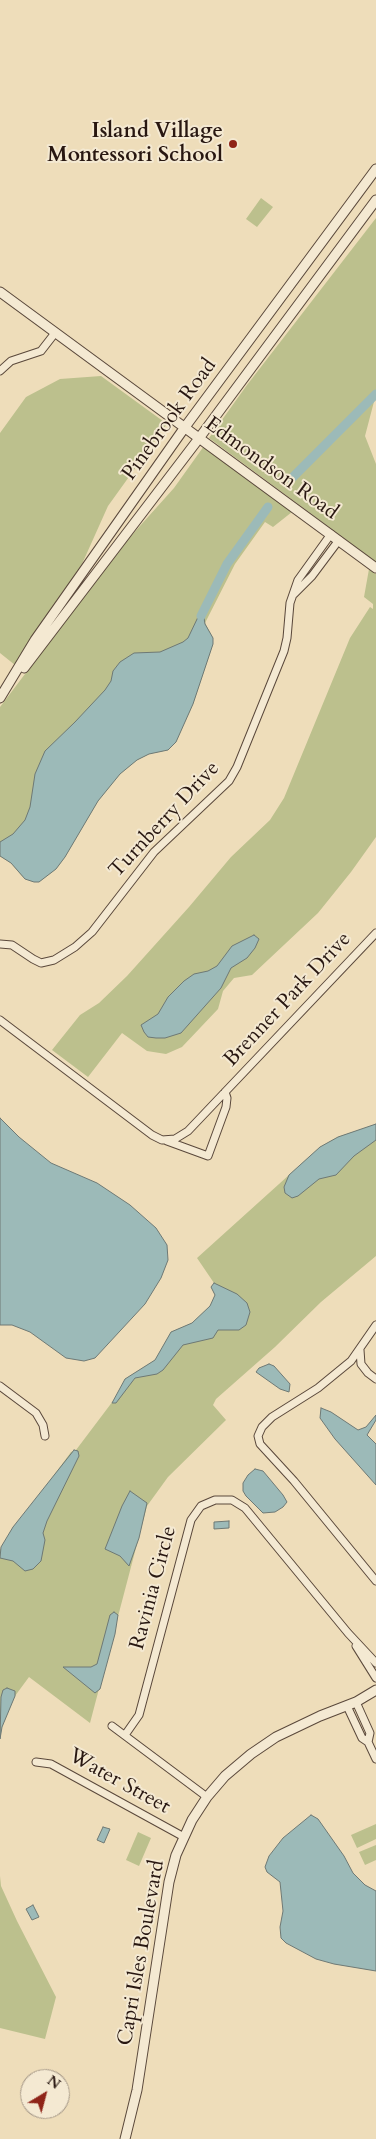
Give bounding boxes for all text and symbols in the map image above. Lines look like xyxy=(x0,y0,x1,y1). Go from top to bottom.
place label: Island Village Montessori School xyxy=(47,119,223,169)
marker: Island Village Montessori School xyxy=(227,138,239,150)
street label: Pinebrook Road xyxy=(117,354,223,486)
street label: Edmondson Road xyxy=(199,412,343,526)
street label: Turnberry Drive xyxy=(105,756,225,884)
street label: Brenner Park Drive xyxy=(219,927,357,1073)
street label: Ravinia Circle xyxy=(125,1524,183,1652)
street label: Water Street xyxy=(64,1744,174,1820)
street label: Capri Isles Boulevard xyxy=(113,1858,171,2048)
north arrow xyxy=(20,2069,70,2119)
text: N xyxy=(43,2071,64,2094)

